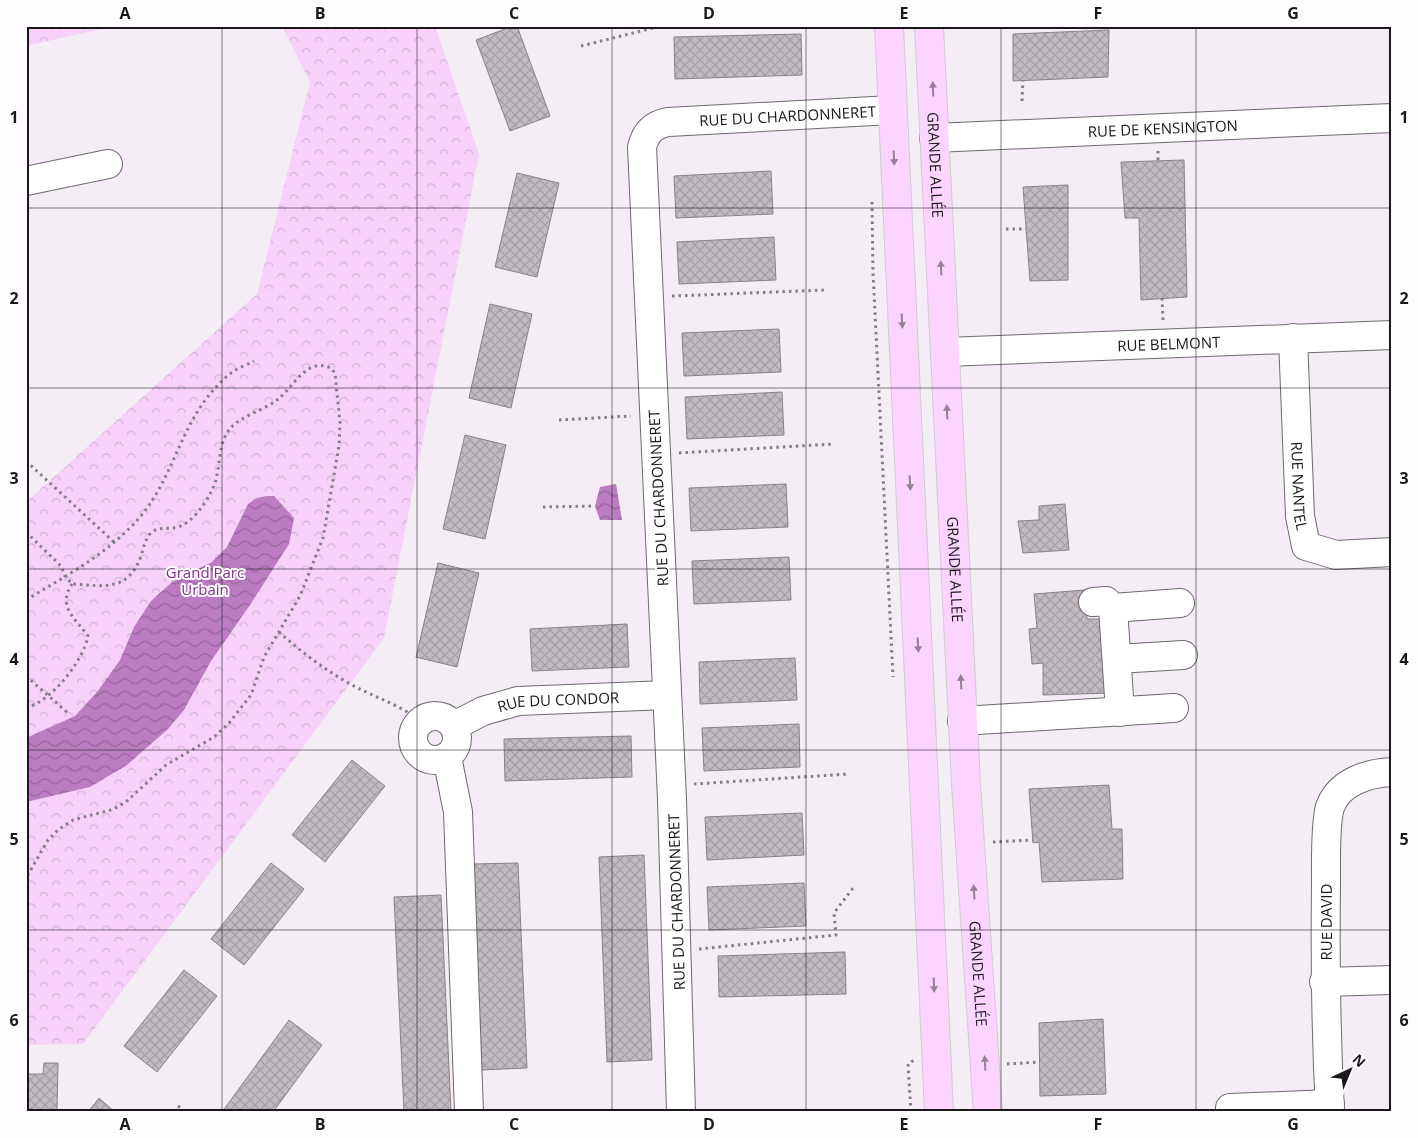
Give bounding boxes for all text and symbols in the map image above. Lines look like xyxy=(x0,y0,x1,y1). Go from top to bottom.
text: A xyxy=(119,2,131,24)
text: B xyxy=(315,2,325,24)
text: C xyxy=(509,2,519,24)
text: D xyxy=(703,2,715,24)
text: E xyxy=(900,2,909,24)
text: F xyxy=(1094,2,1102,24)
text: G xyxy=(1287,2,1299,24)
one-way arrow xyxy=(928,81,936,97)
street label: RUE DU CHARDONNERET xyxy=(699,101,877,130)
text: 1 xyxy=(9,106,19,128)
text: 1 xyxy=(1399,106,1409,128)
street label: GRANDE ALLÉE xyxy=(923,111,948,218)
street label: RUE DE KENSINGTON xyxy=(1087,115,1238,141)
one-way arrow xyxy=(891,151,899,167)
one-way arrow xyxy=(936,260,944,276)
text: 2 xyxy=(9,287,19,309)
text: 2 xyxy=(1399,287,1409,309)
one-way arrow xyxy=(898,313,906,329)
street label: RUE BELMONT xyxy=(1117,332,1221,355)
one-way arrow xyxy=(943,404,951,420)
street label: RUE DU CHARDONNERET xyxy=(643,409,673,587)
street label: RUE NANTEL xyxy=(1287,441,1313,532)
text: 3 xyxy=(9,467,19,489)
text: 3 xyxy=(1399,467,1409,489)
one-way arrow xyxy=(906,475,914,491)
street label: GRANDE ALLÉE xyxy=(943,516,968,623)
park label: Grand Parc Urbain xyxy=(166,562,244,599)
one-way arrow xyxy=(914,637,922,653)
text: 4 xyxy=(9,648,19,670)
text: 4 xyxy=(1399,648,1409,670)
one-way arrow xyxy=(956,674,964,690)
street label: RUE DU CONDOR xyxy=(495,687,620,716)
street label: RUE DU CHARDONNERET xyxy=(663,813,689,991)
text: 5 xyxy=(9,828,19,850)
text: 5 xyxy=(1399,828,1409,850)
one-way arrow xyxy=(969,884,977,900)
street label: RUE DAVID xyxy=(1316,884,1336,961)
street label: GRANDE ALLÉE xyxy=(965,920,992,1027)
one-way arrow xyxy=(930,977,938,993)
text: 6 xyxy=(9,1009,19,1031)
text: 6 xyxy=(1399,1009,1409,1031)
north arrow xyxy=(1326,1046,1376,1096)
text: N xyxy=(1349,1049,1370,1071)
one-way arrow xyxy=(981,1055,989,1071)
text: A xyxy=(119,1113,131,1135)
text: B xyxy=(315,1113,325,1135)
text: C xyxy=(509,1113,519,1135)
text: D xyxy=(703,1113,715,1135)
text: E xyxy=(900,1113,909,1135)
text: F xyxy=(1094,1113,1102,1135)
text: G xyxy=(1287,1113,1299,1135)

